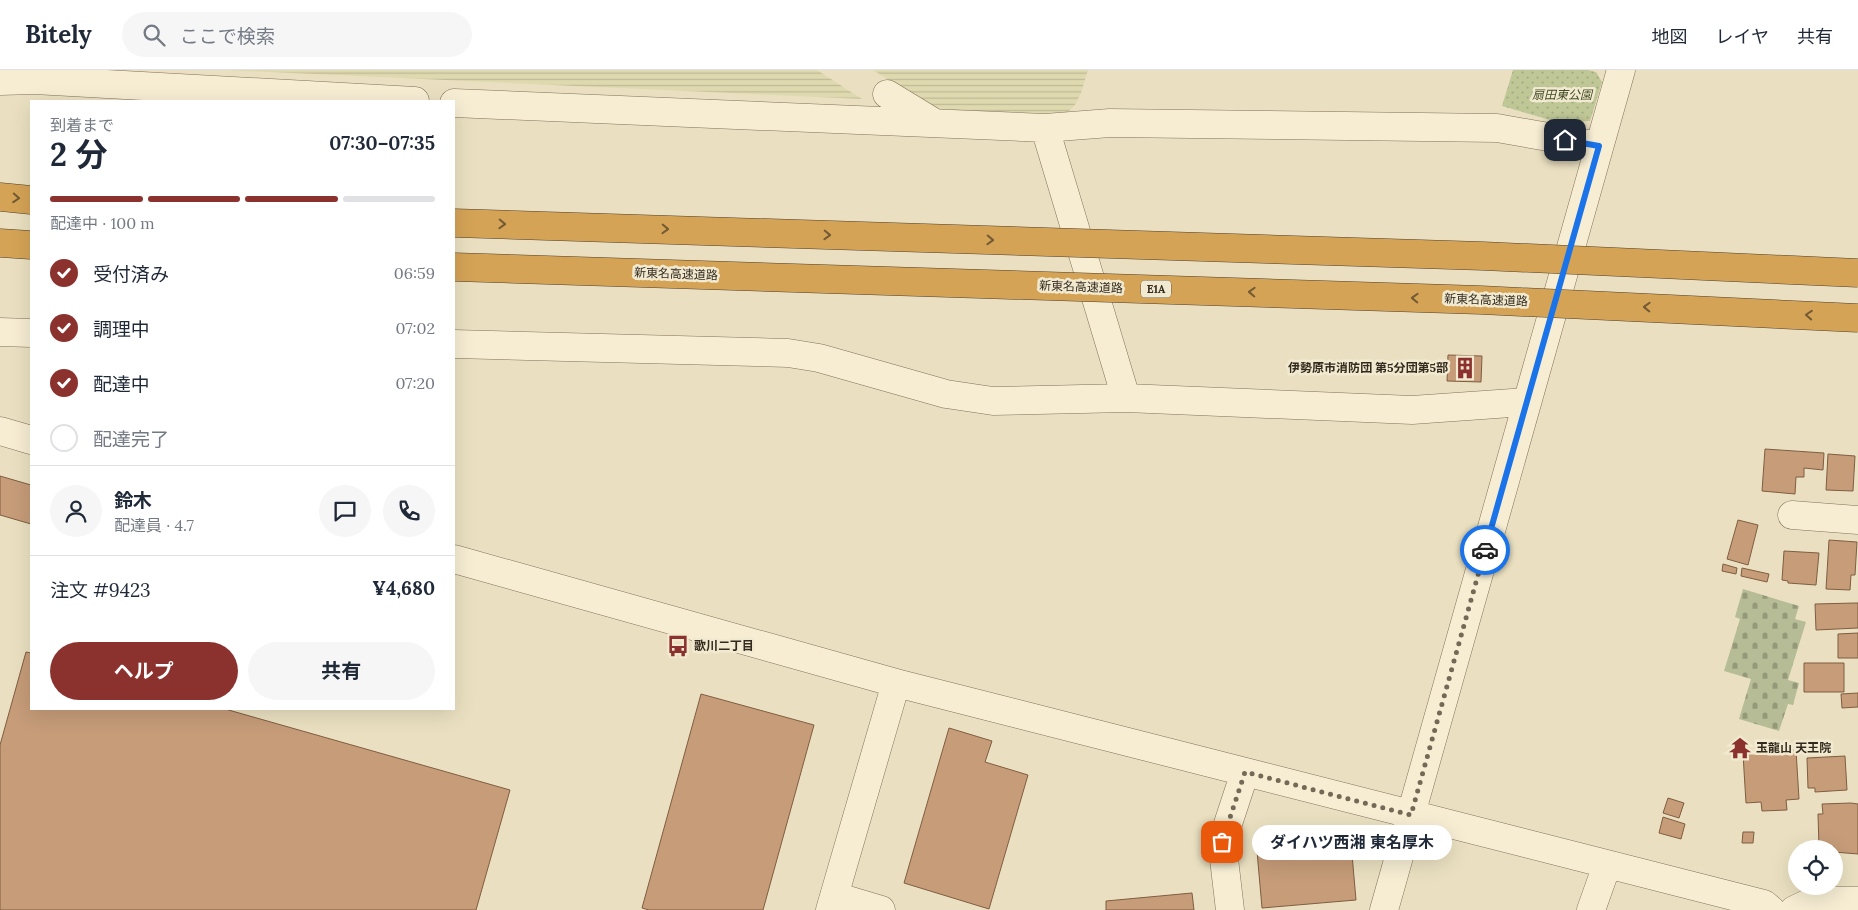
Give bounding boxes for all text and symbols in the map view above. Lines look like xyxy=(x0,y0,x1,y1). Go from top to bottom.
search box xyxy=(122,12,472,57)
text: Bitely xyxy=(25,19,92,50)
icon: search xyxy=(140,21,168,49)
text: ここで検索 xyxy=(180,24,275,48)
text: 地図 xyxy=(1652,25,1688,48)
text: レイヤ xyxy=(1716,25,1769,48)
text: 共有 xyxy=(1797,25,1833,48)
park label: 扇田東公園 xyxy=(1532,87,1594,102)
text: 到着まで xyxy=(50,115,114,135)
pin xyxy=(1544,119,1586,161)
icon: home xyxy=(1551,126,1579,154)
text: 07:30–07:35 xyxy=(329,131,435,155)
text: 2 分 xyxy=(50,134,107,175)
one-way arrow xyxy=(12,193,20,204)
text: 配達中 · 100 m xyxy=(50,213,155,233)
one-way arrow xyxy=(499,219,507,229)
one-way arrow xyxy=(661,224,669,235)
one-way arrow xyxy=(824,229,832,240)
one-way arrow xyxy=(986,234,994,245)
icon: check xyxy=(50,259,78,287)
text: 受付済み xyxy=(93,262,169,286)
text: 06:59 xyxy=(394,263,435,283)
street label: 新東名高速道路 xyxy=(634,265,718,282)
street label: 新東名高速道路 xyxy=(1039,278,1123,295)
road number: E1A xyxy=(1141,280,1171,298)
one-way arrow xyxy=(1248,287,1256,298)
street label: 新東名高速道路 xyxy=(1444,291,1528,308)
one-way arrow xyxy=(1410,292,1418,303)
one-way arrow xyxy=(1643,302,1650,312)
one-way arrow xyxy=(1805,309,1813,320)
icon: check xyxy=(50,314,78,342)
text: 調理中 xyxy=(93,317,150,341)
text: 07:02 xyxy=(396,318,435,338)
building icon: 伊勢原市消防団 第5分団第5部 xyxy=(1452,355,1478,381)
place label: 伊勢原市消防団 第5分団第5部 xyxy=(1288,360,1448,375)
icon: check xyxy=(50,369,78,397)
text: 配達中 xyxy=(93,372,150,396)
text: 07:20 xyxy=(396,373,435,393)
text: 配達完了 xyxy=(93,427,169,451)
button: person xyxy=(50,485,102,537)
button: chat xyxy=(319,485,371,537)
button: phone xyxy=(383,485,435,537)
text: 鈴木 xyxy=(114,488,152,512)
text: 配達員 · 4.7 xyxy=(114,515,194,535)
courier xyxy=(1460,525,1510,575)
icon: car xyxy=(1471,536,1499,564)
text: ¥4,680 xyxy=(372,576,435,600)
text: 注文 #9423 xyxy=(50,578,151,602)
bus stop icon: 歌川二丁目 xyxy=(665,633,691,659)
place label: 歌川二丁目 xyxy=(694,638,754,653)
button: ヘルプ xyxy=(50,642,238,700)
button: 共有 xyxy=(248,642,435,700)
temple icon: 玉龍山 天王院 xyxy=(1727,735,1753,761)
place label: 玉龍山 天王院 xyxy=(1756,740,1831,755)
pin xyxy=(1201,821,1243,863)
callout: ダイハツ西湘 東名厚木 xyxy=(1252,824,1452,860)
icon: bag xyxy=(1208,828,1236,856)
text: ダイハツ西湘 東名厚木 xyxy=(1270,832,1434,852)
map controls xyxy=(1788,840,1843,895)
button: locate xyxy=(1788,840,1843,895)

